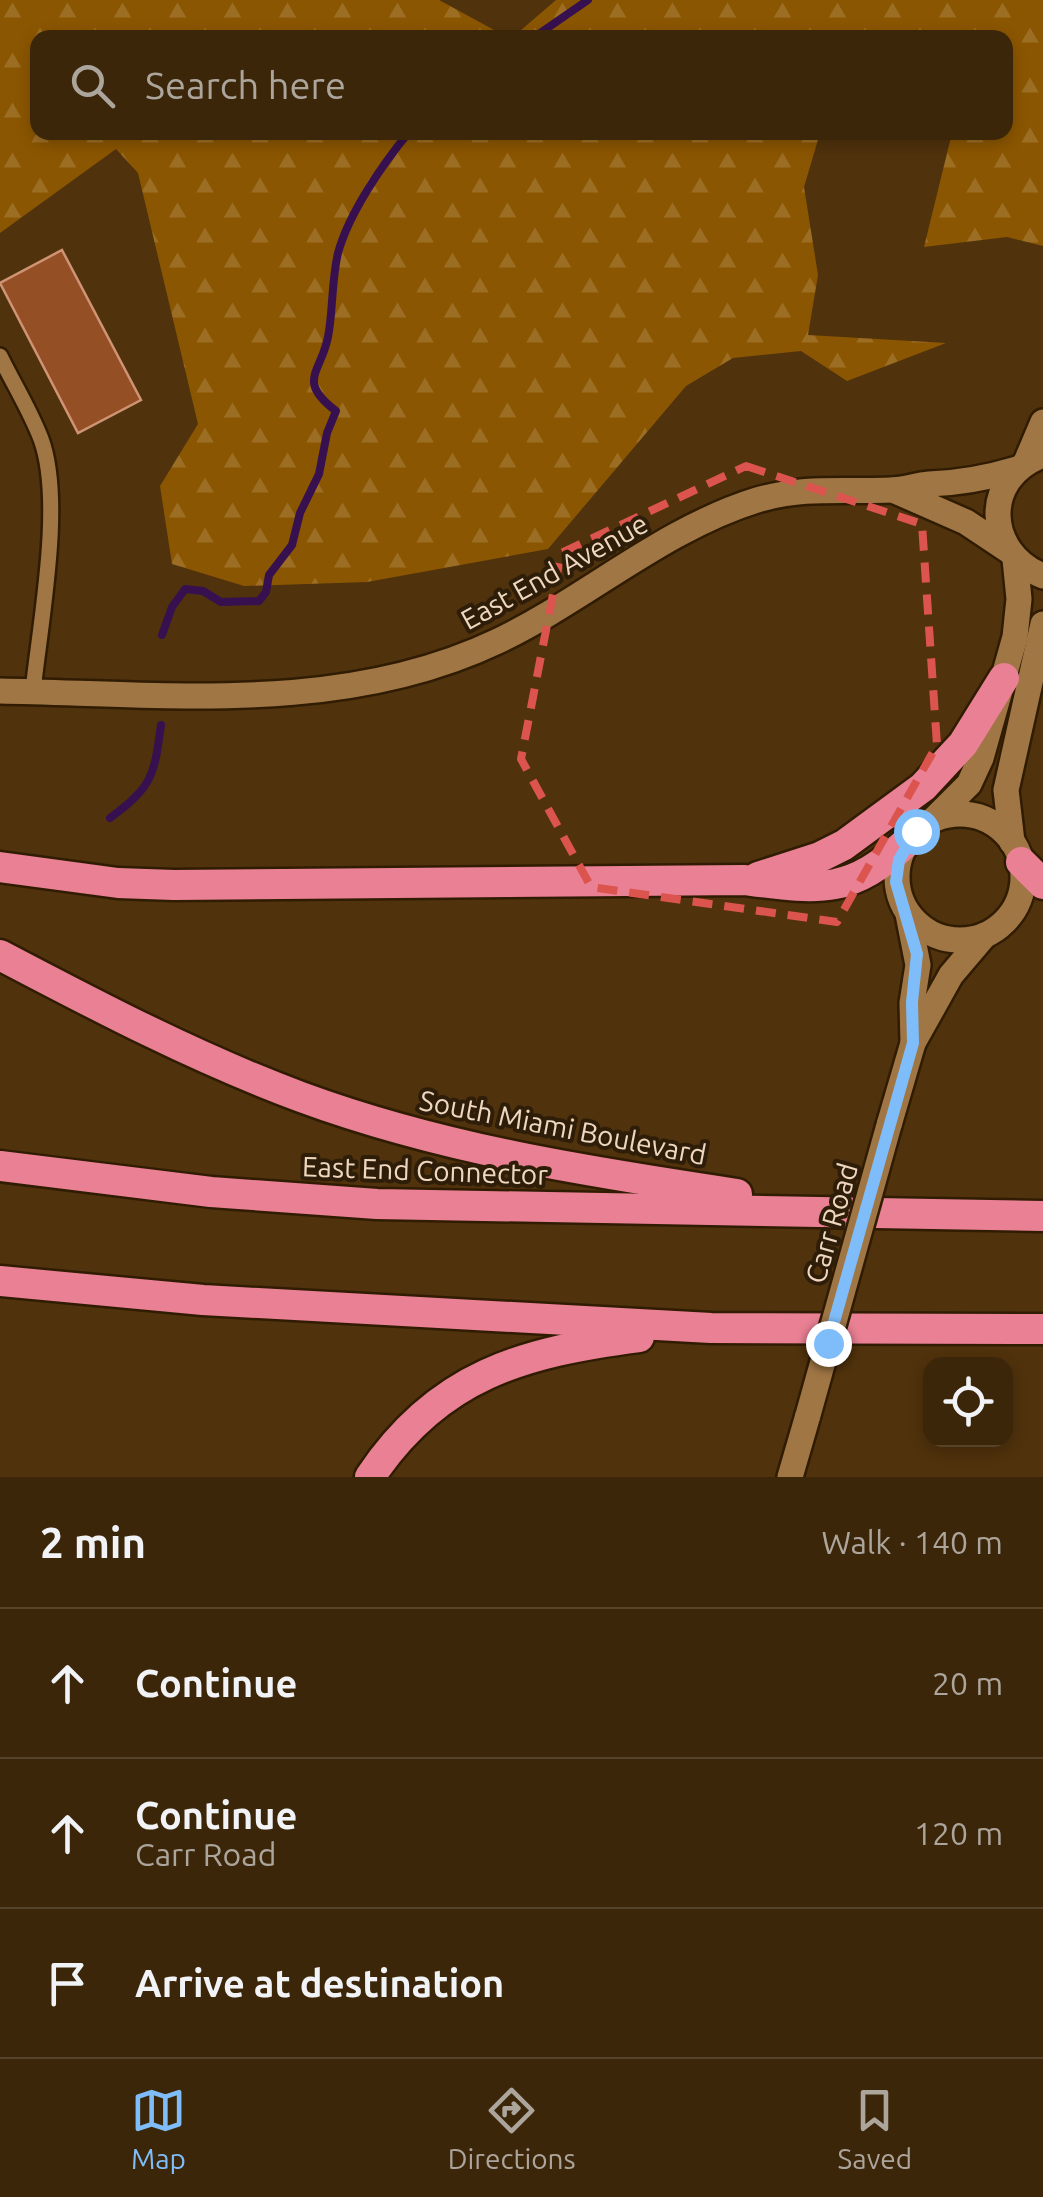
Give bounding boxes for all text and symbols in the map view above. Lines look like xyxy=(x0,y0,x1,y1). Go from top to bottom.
search box xyxy=(30,30,1013,140)
icon: search xyxy=(65,58,120,113)
text: Search here xyxy=(145,64,346,106)
street label: East End Avenue xyxy=(455,507,653,635)
route start xyxy=(894,809,940,855)
street label: South Miami Boulevard xyxy=(417,1084,709,1170)
street label: East End Connector xyxy=(302,1150,549,1190)
street label: Carr Road xyxy=(799,1159,863,1287)
route end xyxy=(806,1321,852,1367)
map controls xyxy=(923,1357,1013,1447)
button: locate xyxy=(923,1357,1013,1447)
text: 2 min xyxy=(40,1519,146,1566)
text: Walk · 140 m xyxy=(821,1524,1003,1560)
icon: ahead xyxy=(40,1656,95,1711)
text: Continue xyxy=(135,1662,297,1704)
text: 20 m xyxy=(932,1665,1003,1701)
text: Continue xyxy=(135,1794,297,1836)
icon: ahead xyxy=(40,1806,95,1861)
text: 120 m xyxy=(914,1815,1003,1851)
text: Carr Road xyxy=(135,1836,276,1872)
icon: arrive xyxy=(40,1956,95,2011)
text: Arrive at destination xyxy=(135,1962,504,2004)
tab: Map xyxy=(131,2083,186,2174)
tab: Directions xyxy=(448,2083,576,2174)
tab: Saved xyxy=(838,2083,912,2174)

